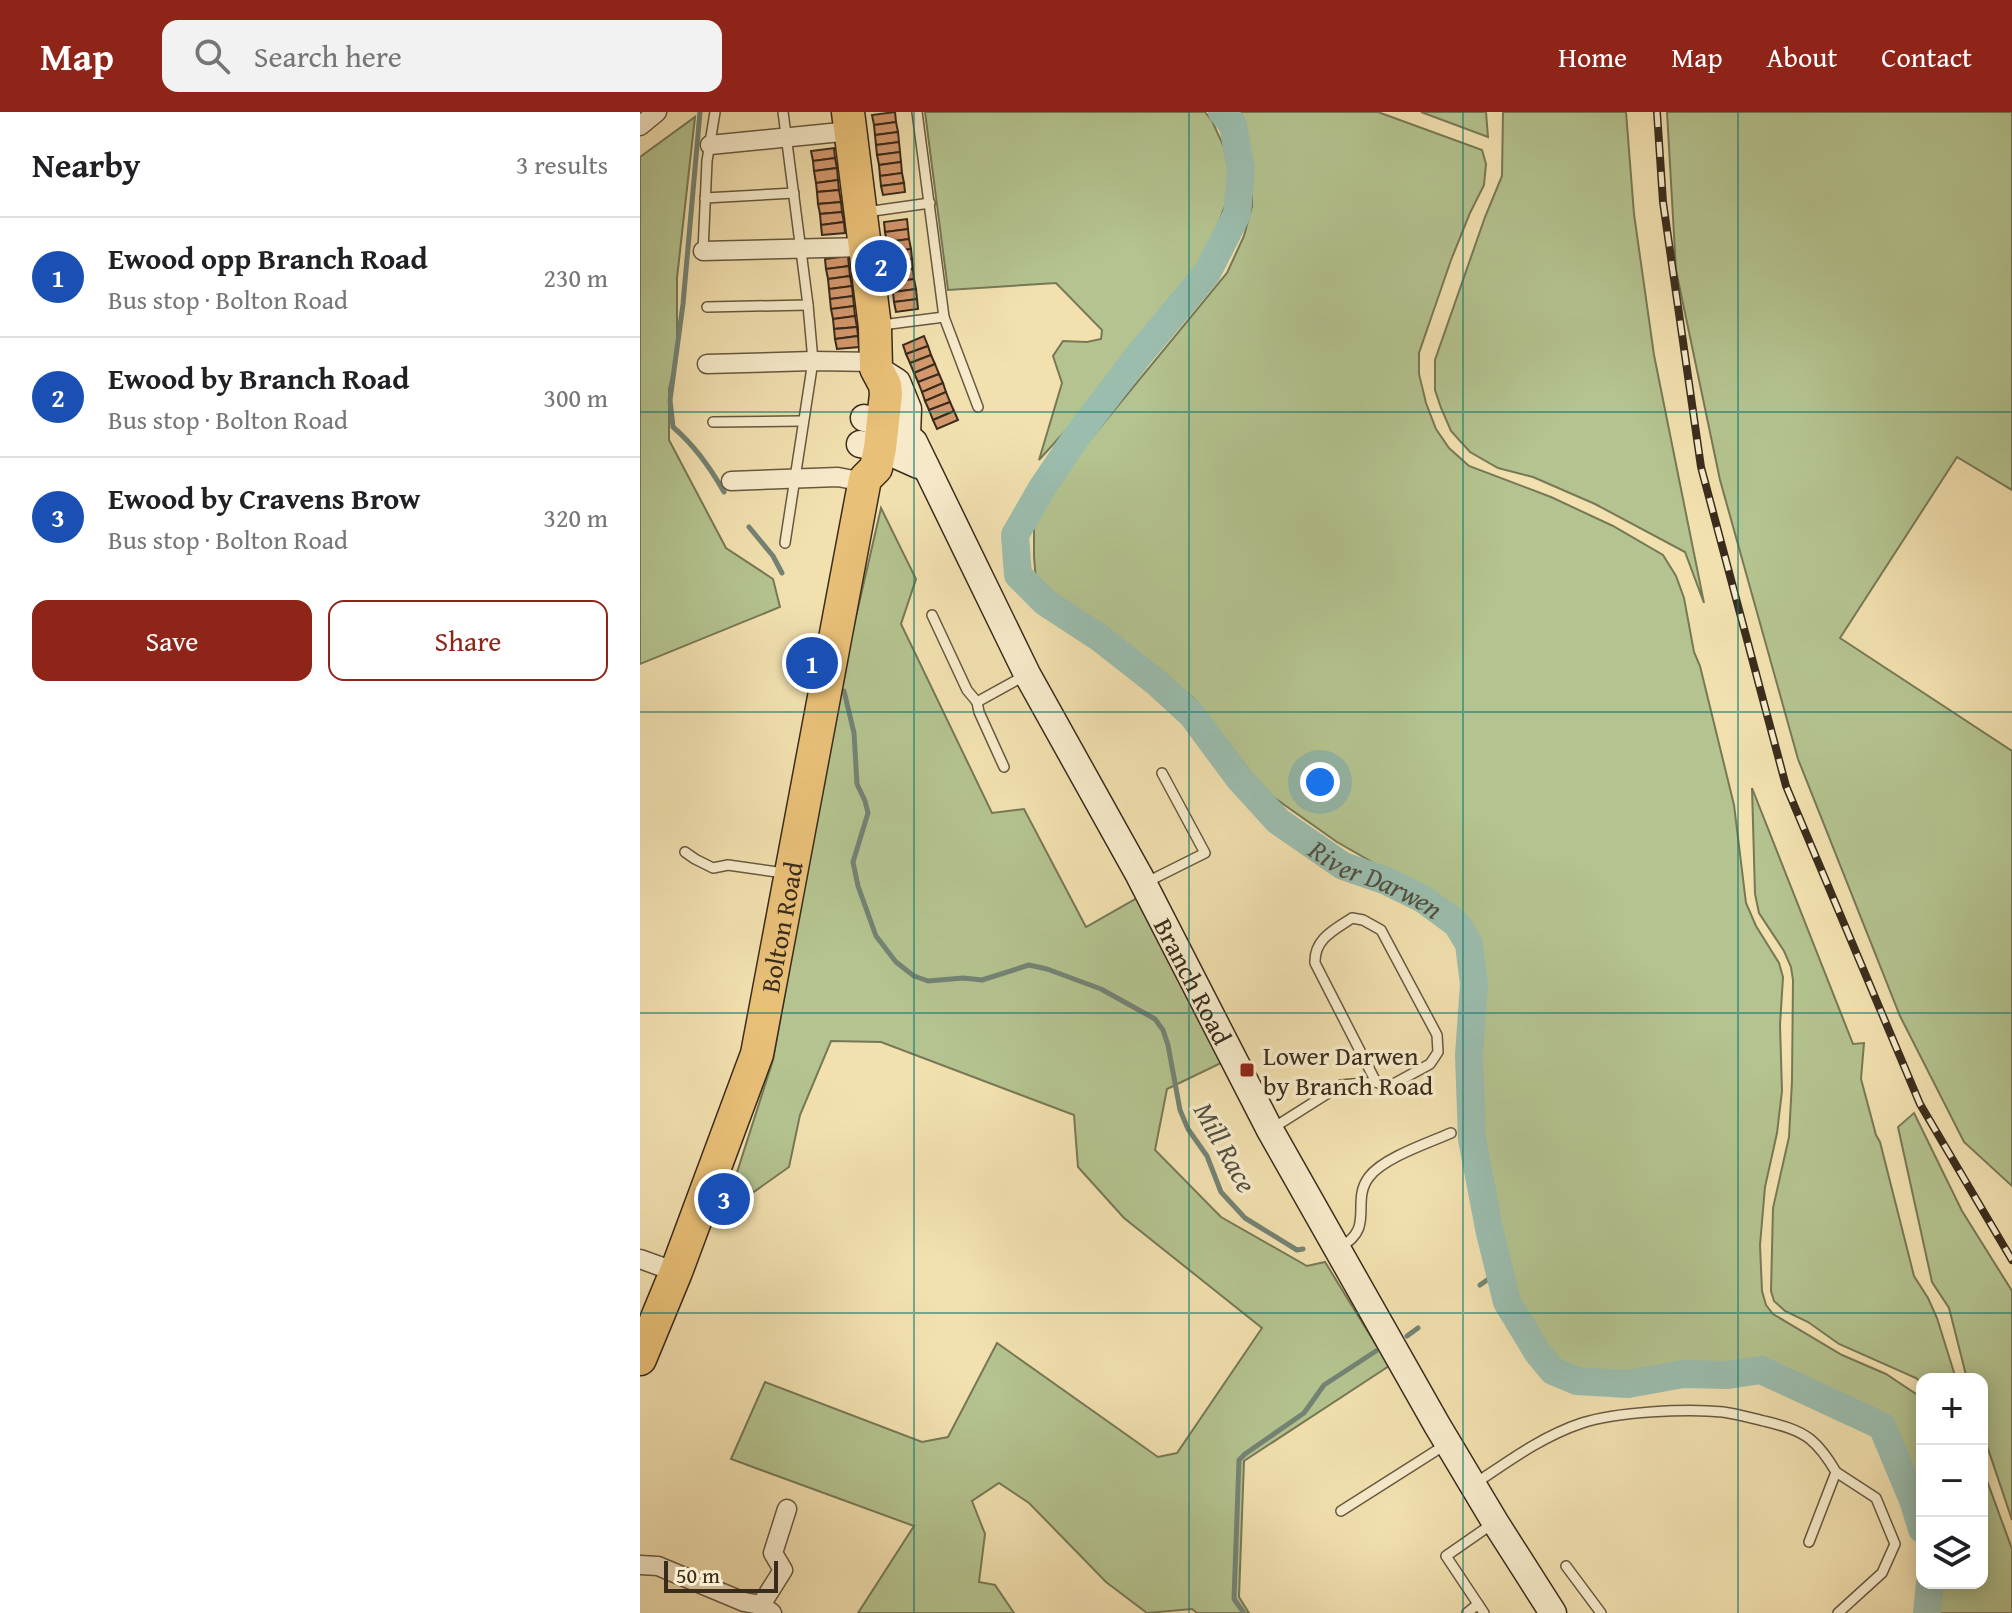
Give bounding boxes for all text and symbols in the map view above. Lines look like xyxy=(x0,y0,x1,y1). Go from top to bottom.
search box xyxy=(162,20,722,92)
text: Map xyxy=(40,28,114,84)
icon: search xyxy=(190,34,234,78)
text: Search here xyxy=(254,34,402,78)
text: Home xyxy=(1558,36,1627,77)
text: Map xyxy=(1671,36,1723,77)
text: About xyxy=(1767,36,1837,77)
text: Contact xyxy=(1881,36,1972,77)
text: Nearby xyxy=(32,140,141,189)
text: 3 results xyxy=(516,145,608,184)
text: Ewood opp Branch Road xyxy=(108,236,428,280)
pin: 2 xyxy=(855,236,907,296)
text: 1 xyxy=(51,258,65,297)
text: 230 m xyxy=(543,258,608,297)
text: Bus stop · Bolton Road xyxy=(108,280,348,319)
text: Ewood by Branch Road xyxy=(108,356,409,400)
text: 2 xyxy=(51,378,65,417)
text: 300 m xyxy=(543,378,608,417)
text: Bus stop · Bolton Road xyxy=(108,400,348,439)
text: Ewood by Cravens Brow xyxy=(108,476,420,520)
text: 3 xyxy=(51,498,65,537)
text: 320 m xyxy=(543,498,608,537)
text: Bus stop · Bolton Road xyxy=(108,520,348,559)
button: Save xyxy=(32,600,312,681)
button: Share xyxy=(328,600,608,681)
pin: 1 xyxy=(786,633,838,693)
your location xyxy=(1300,762,1340,802)
water label: River Darwen xyxy=(1300,828,1452,928)
street label: Bolton Road xyxy=(749,858,812,996)
street label: Branch Road xyxy=(1145,911,1242,1051)
place label: Lower Darwen by Branch Road xyxy=(1263,1036,1433,1105)
marker: Lower Darwen by Branch Road xyxy=(1238,1061,1256,1079)
water label: Mill Race xyxy=(1184,1094,1268,1200)
pin: 3 xyxy=(698,1169,750,1229)
map controls xyxy=(1916,1373,1988,1589)
button: + xyxy=(1916,1373,1988,1445)
button: − xyxy=(1916,1445,1988,1517)
button: layers xyxy=(1916,1517,1988,1589)
scale bar xyxy=(664,1557,778,1593)
text: 50 m xyxy=(676,1559,720,1591)

